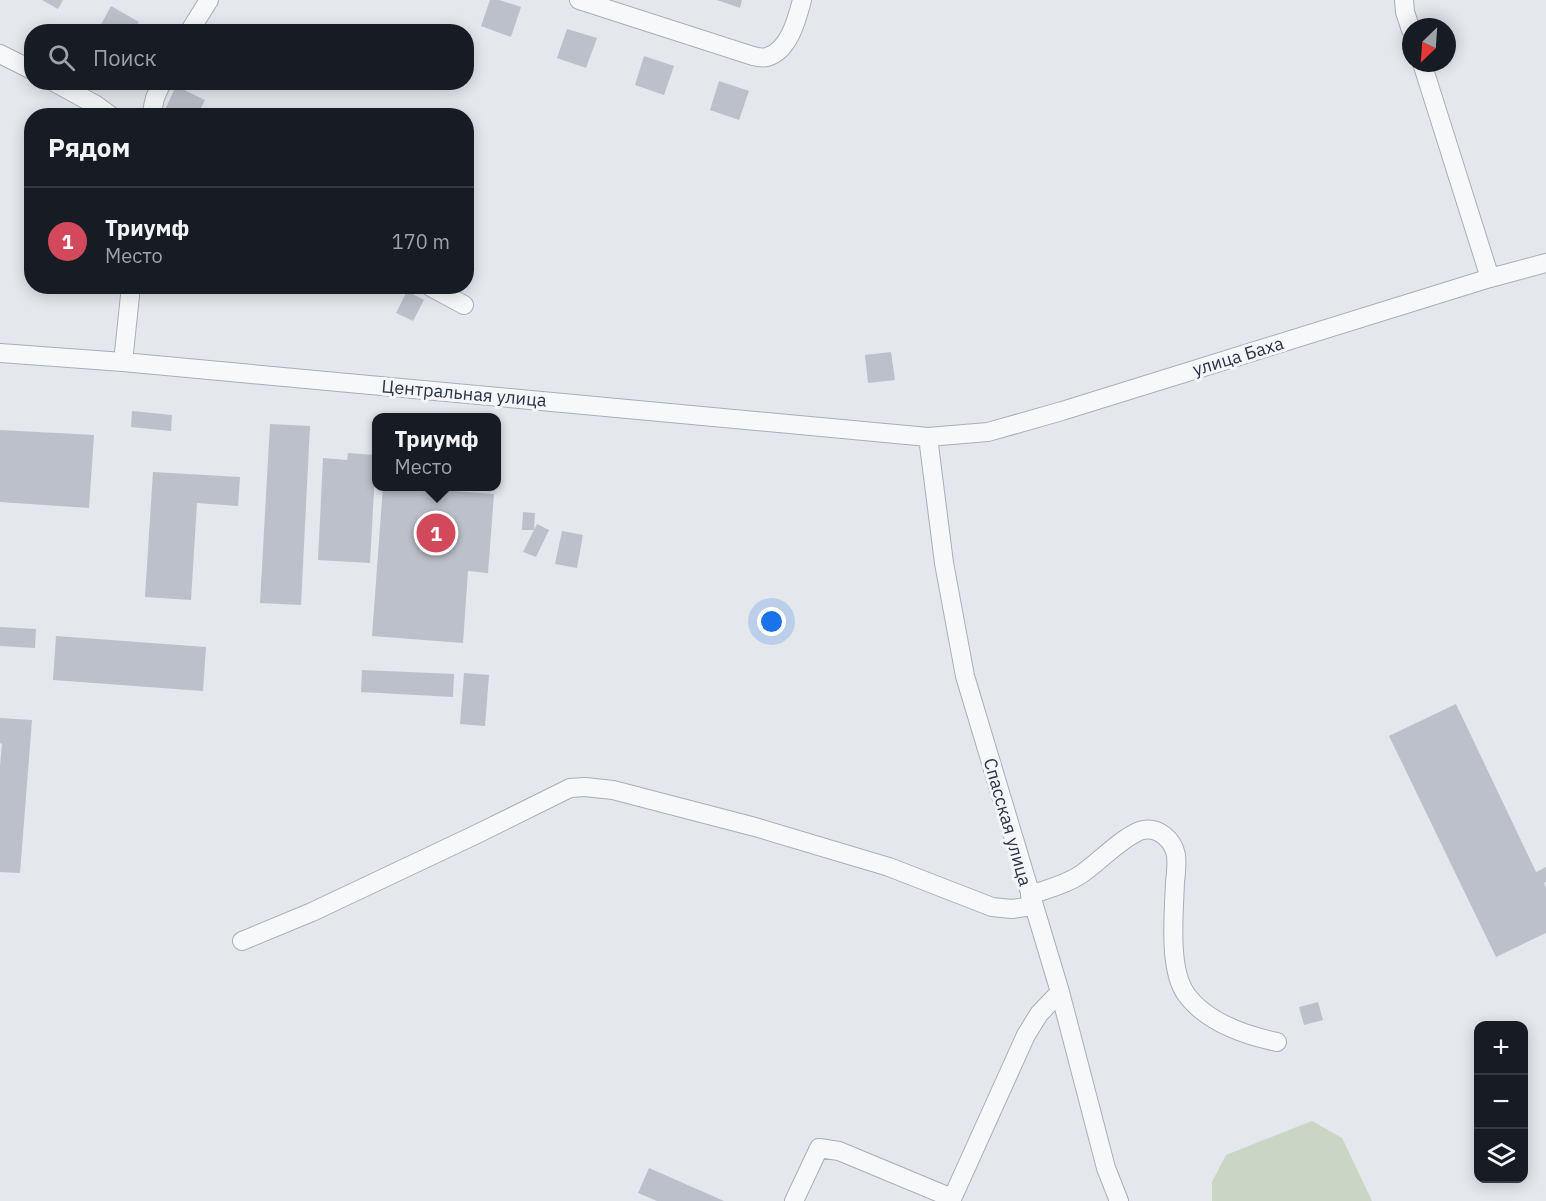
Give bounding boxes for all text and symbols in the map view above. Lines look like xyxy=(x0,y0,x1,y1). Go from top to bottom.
north arrow xyxy=(1402,18,1456,72)
search box xyxy=(24,24,474,90)
icon: search xyxy=(45,41,78,74)
text: Поиск xyxy=(93,43,157,72)
text: Рядом xyxy=(48,130,130,164)
text: Триумф xyxy=(105,213,189,242)
text: 1 xyxy=(62,228,74,255)
text: 170 m xyxy=(392,228,450,255)
text: Место xyxy=(105,242,163,269)
street label: улица Баха xyxy=(1190,331,1287,381)
street label: Центральная улица xyxy=(380,374,548,412)
popup xyxy=(372,413,501,491)
text: Триумф xyxy=(394,424,479,453)
text: Место xyxy=(394,453,452,480)
pin: 1 xyxy=(416,510,456,556)
your location xyxy=(757,607,786,636)
street label: Спасская улица xyxy=(979,755,1037,889)
map controls xyxy=(1474,1021,1528,1183)
button: + xyxy=(1474,1021,1528,1075)
button: − xyxy=(1474,1075,1528,1129)
button: layers xyxy=(1474,1129,1528,1183)

